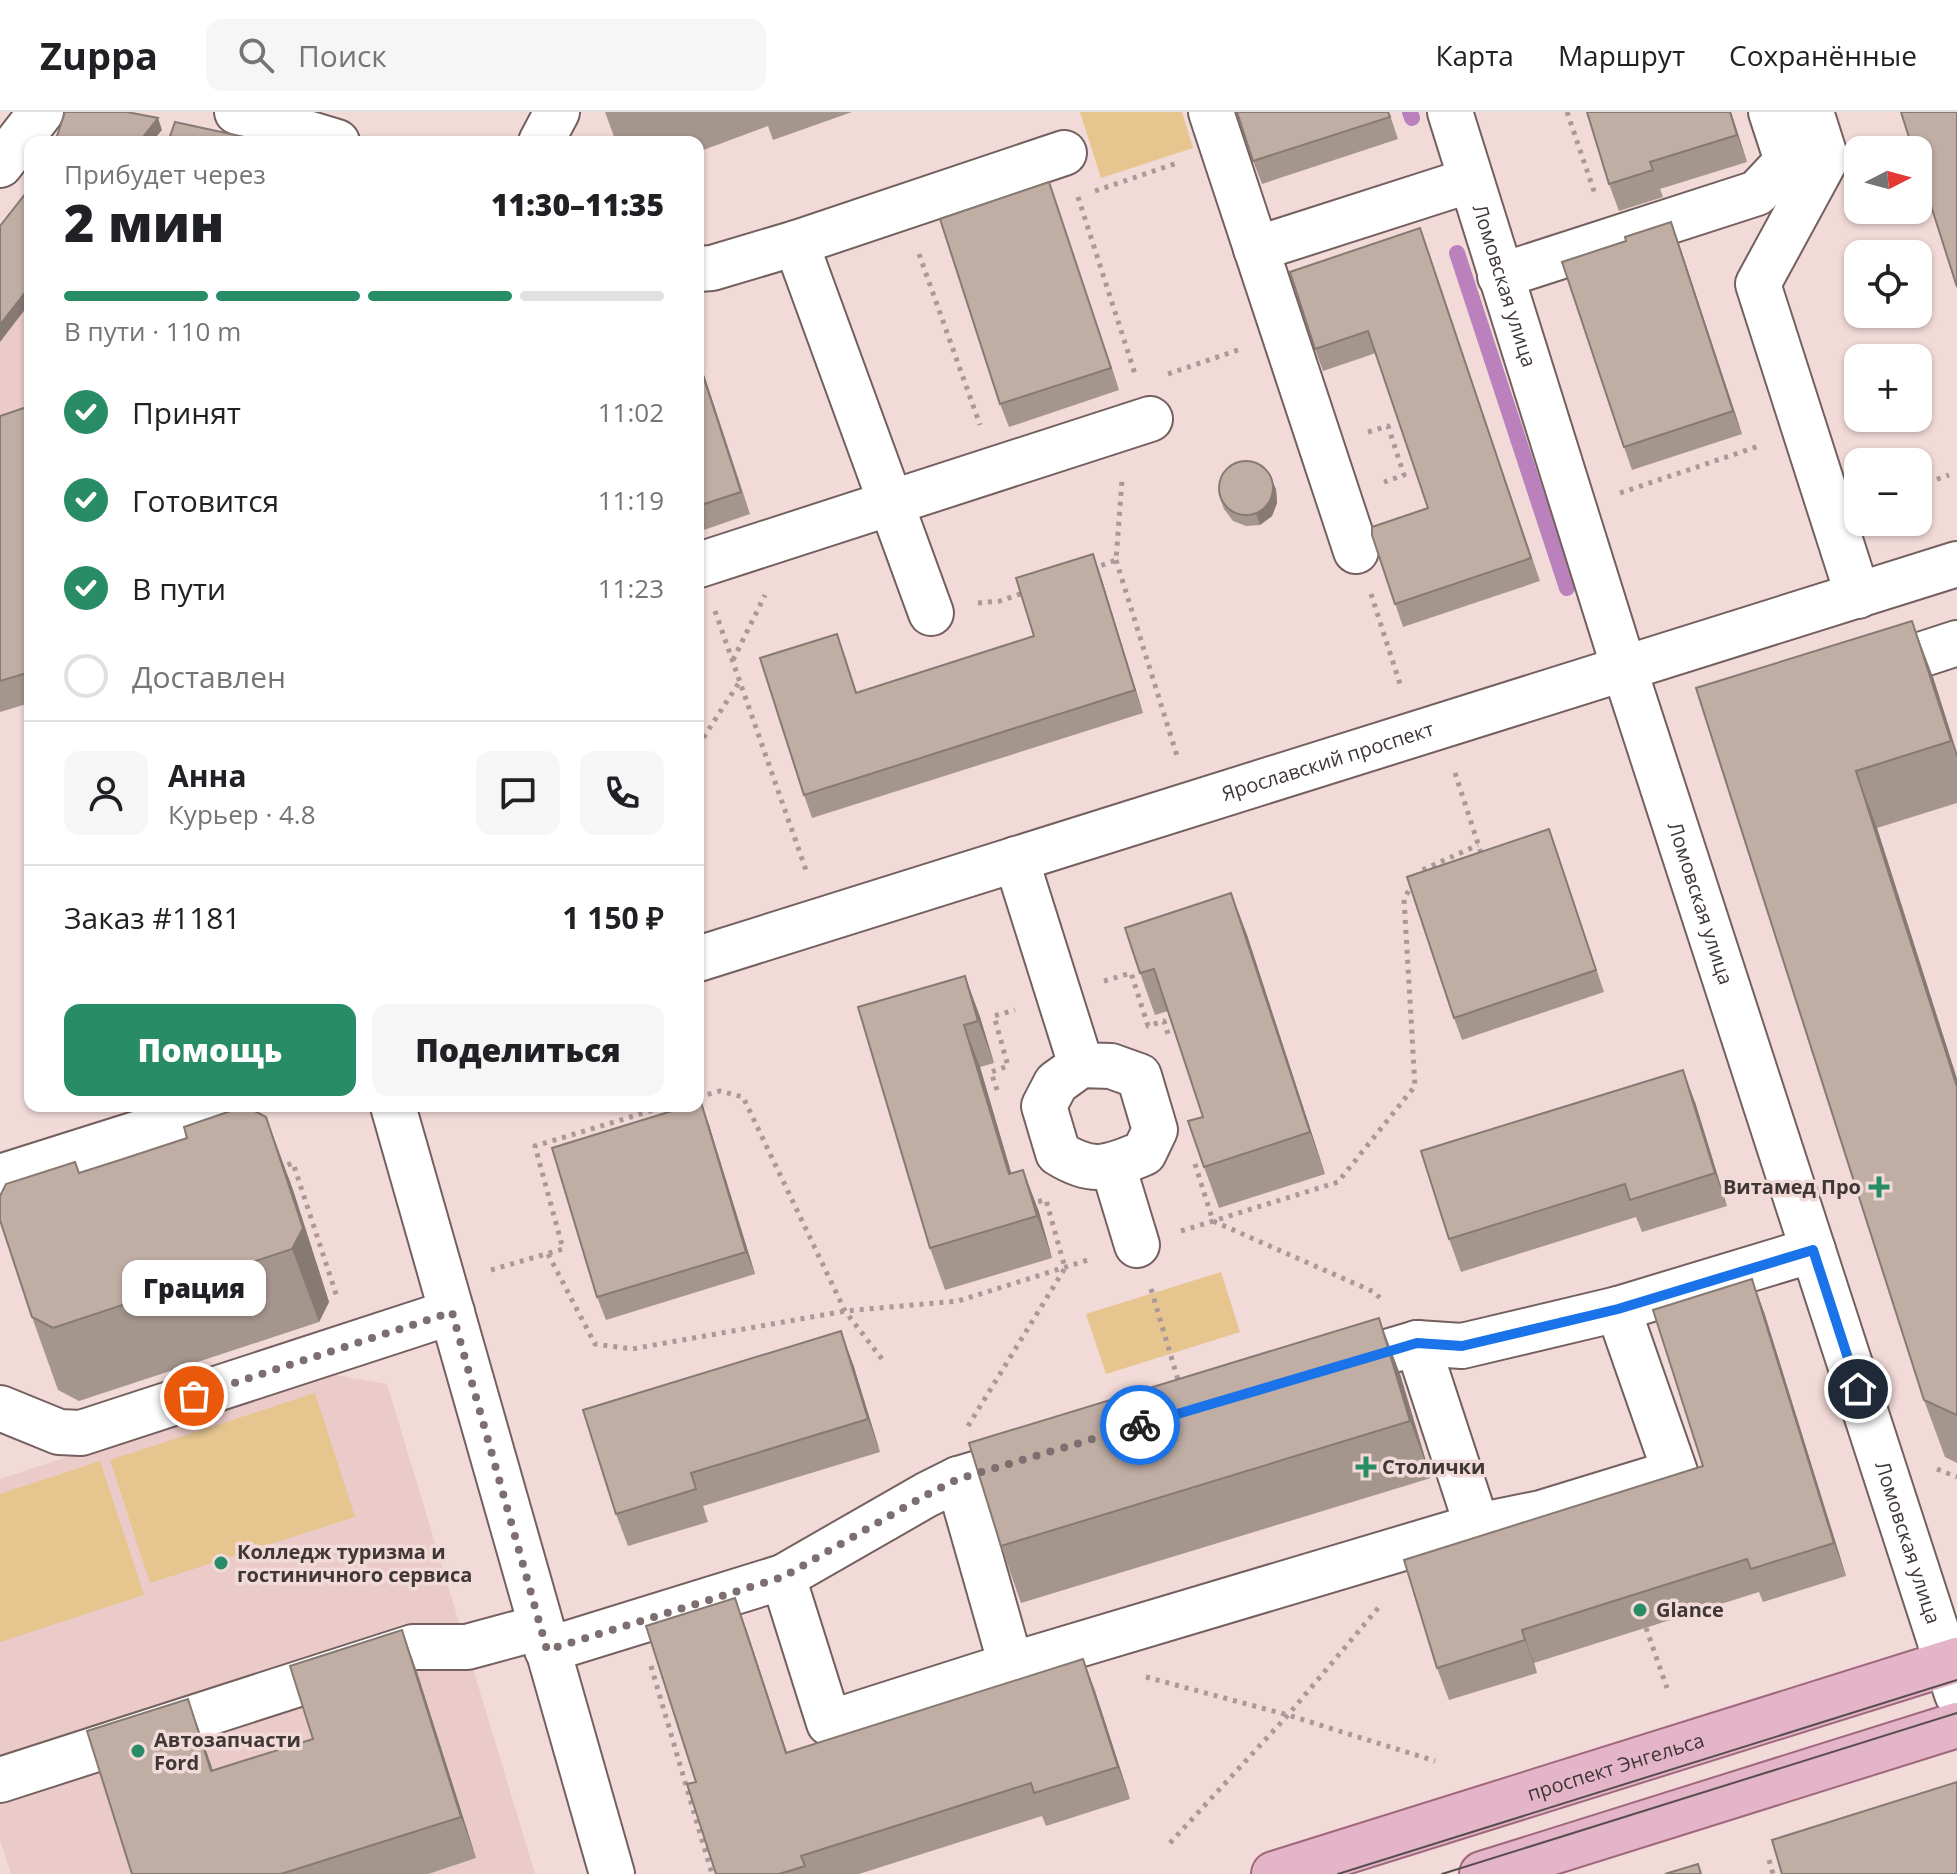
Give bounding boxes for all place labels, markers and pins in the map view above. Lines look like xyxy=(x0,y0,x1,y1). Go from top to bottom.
place label: Витамед Про xyxy=(1723,1173,1861,1200)
marker: Витамед Про xyxy=(1868,1176,1890,1198)
callout: Грация xyxy=(122,1260,266,1316)
pin xyxy=(1824,1355,1892,1423)
pin xyxy=(160,1362,228,1430)
place label: Столички xyxy=(1382,1453,1485,1480)
marker: Столички xyxy=(1357,1458,1375,1476)
place label: Колледж туризма и гостиничного сервиса xyxy=(237,1538,472,1588)
marker: Колледж туризма и гостиничного сервиса xyxy=(212,1554,230,1572)
place label: Glance xyxy=(1656,1596,1724,1623)
marker: Glance xyxy=(1631,1601,1649,1619)
place label: Автозапчасти Ford xyxy=(154,1726,301,1776)
marker: Автозапчасти Ford xyxy=(129,1742,147,1760)

